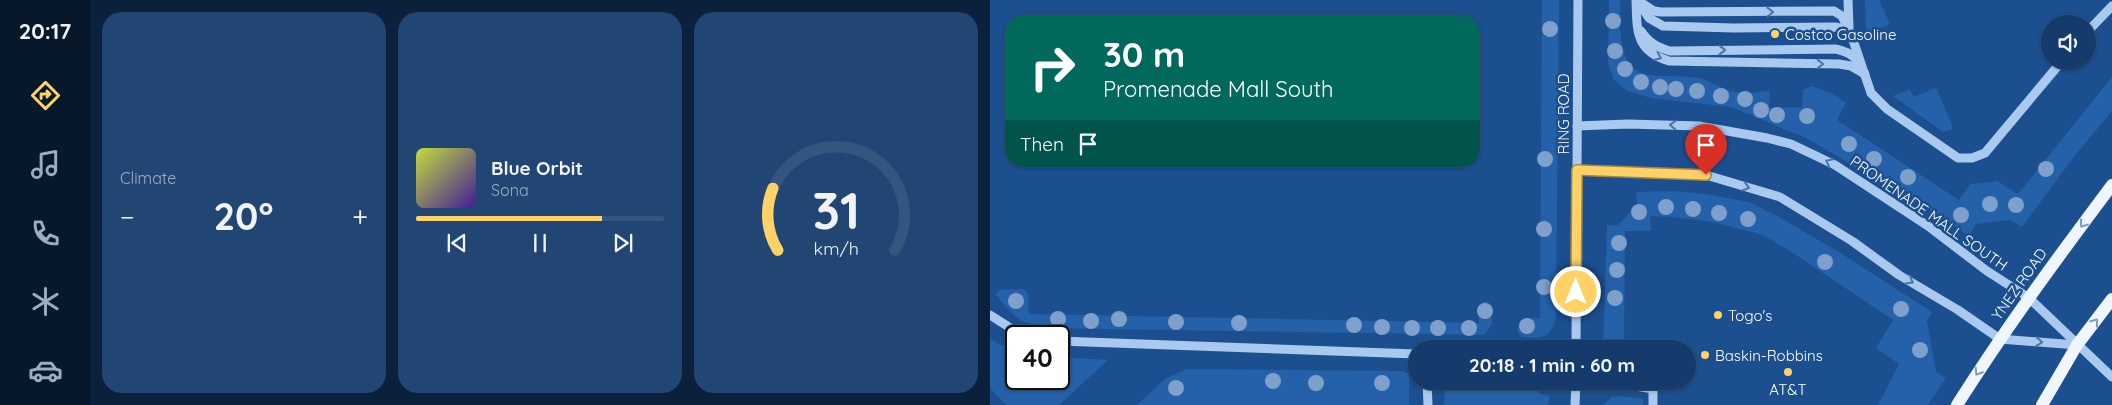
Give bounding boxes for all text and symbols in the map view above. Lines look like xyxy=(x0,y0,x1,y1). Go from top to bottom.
one-way arrow xyxy=(1766,7,1774,17)
map controls xyxy=(2041,15,2096,70)
button: sound xyxy=(2041,15,2096,70)
text: 20:17 xyxy=(19,17,71,45)
place label: Costco Gasoline xyxy=(1785,25,1896,44)
marker: Costco Gasoline xyxy=(1769,28,1781,40)
text: 30 m xyxy=(1103,32,1185,76)
icon: right xyxy=(1020,35,1085,100)
one-way arrow xyxy=(1718,45,1726,56)
one-way arrow xyxy=(1653,51,1662,61)
one-way arrow xyxy=(1816,59,1824,69)
street label: RING ROAD xyxy=(1554,73,1573,155)
text: Promenade Mall South xyxy=(1103,75,1333,103)
icon: directions xyxy=(28,78,63,113)
one-way arrow xyxy=(1668,119,1676,130)
pin xyxy=(1685,124,1727,175)
icon: arrive xyxy=(1074,130,1102,158)
icon: arrive xyxy=(1692,131,1720,159)
text: Then xyxy=(1020,132,1064,156)
icon: music xyxy=(28,147,63,182)
street label: PROMENADE MALL SOUTH xyxy=(1847,151,2011,275)
text: Blue Orbit xyxy=(491,156,583,180)
one-way arrow xyxy=(1825,158,1834,168)
text: Climate xyxy=(120,168,176,188)
text: 31 xyxy=(812,177,860,242)
text: Sona xyxy=(491,180,529,200)
one-way arrow xyxy=(1742,181,1750,191)
text: 20° xyxy=(213,192,273,240)
text: − xyxy=(120,199,135,234)
text: + xyxy=(352,199,368,234)
icon: phone xyxy=(28,216,63,251)
one-way arrow xyxy=(2080,218,2088,227)
icon: previous xyxy=(443,229,471,257)
icon: pause xyxy=(526,229,554,257)
icon: next xyxy=(609,229,637,257)
text: km/h xyxy=(813,237,859,259)
street label: YNEZ ROAD xyxy=(1987,244,2051,324)
position arrow xyxy=(1549,265,1601,317)
one-way arrow xyxy=(1905,275,1914,285)
icon: climate xyxy=(28,284,63,319)
place label: Togo's xyxy=(1728,306,1772,325)
marker: Togo's xyxy=(1712,309,1724,321)
one-way arrow xyxy=(2089,319,2097,328)
speed limit sign: 40 xyxy=(1005,325,1070,390)
one-way arrow xyxy=(2035,337,2043,348)
place label: Baskin-Robbins xyxy=(1715,346,1823,365)
marker: Baskin-Robbins xyxy=(1699,349,1711,361)
icon: car xyxy=(28,353,63,388)
text: 20:18 · 1 min · 60 m xyxy=(1469,353,1635,377)
marker: AT&T xyxy=(1782,366,1794,378)
one-way arrow xyxy=(1975,366,1984,375)
place label: AT&T xyxy=(1769,380,1807,399)

